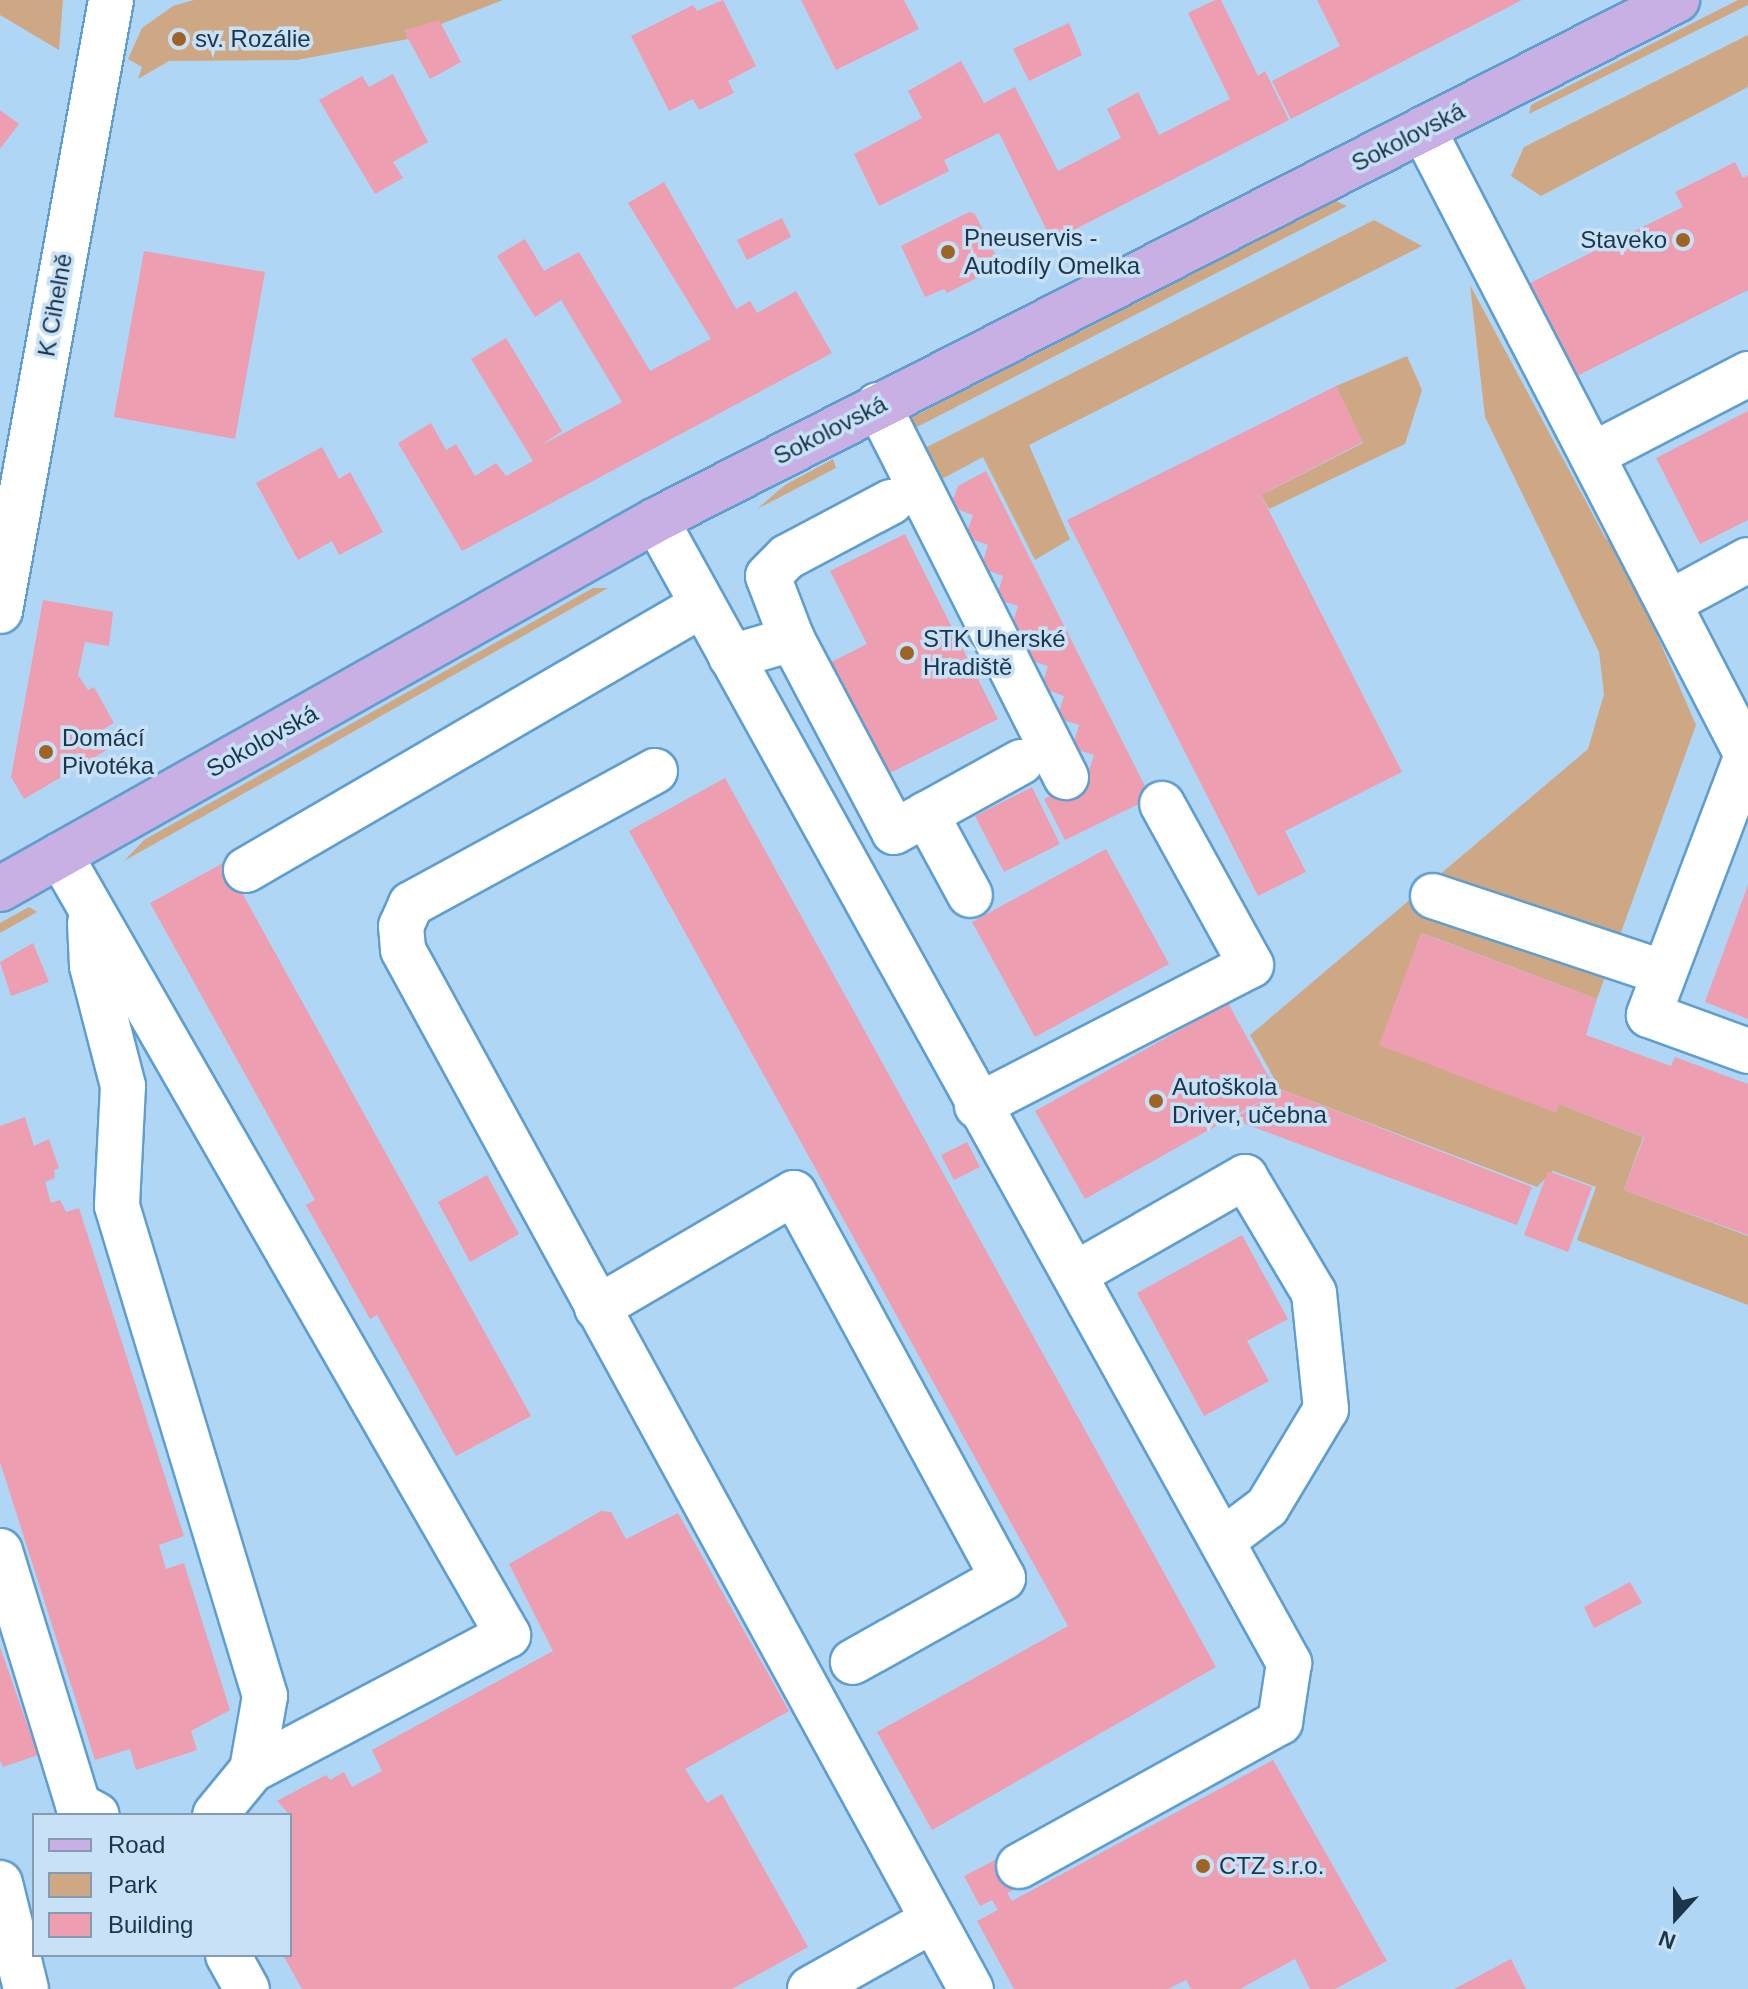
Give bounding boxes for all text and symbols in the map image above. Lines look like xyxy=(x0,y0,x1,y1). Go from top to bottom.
place label: sv. Rozálie xyxy=(195,25,311,53)
marker: sv. Rozálie xyxy=(170,30,188,48)
street label: Sokolovská xyxy=(1347,96,1469,178)
place label: Pneuservis - Autodíly Omelka xyxy=(964,224,1140,280)
place label: Staveko xyxy=(1580,226,1667,254)
marker: Staveko xyxy=(1674,231,1692,249)
marker: Pneuservis - Autodíly Omelka xyxy=(939,243,957,261)
street label: K Cihelně xyxy=(32,251,78,359)
street label: Sokolovská xyxy=(769,389,891,471)
place label: STK Uherské Hradiště xyxy=(923,625,1066,681)
marker: STK Uherské Hradiště xyxy=(898,644,916,662)
street label: Sokolovská xyxy=(201,699,323,783)
place label: Domácí Pivotéka xyxy=(62,724,154,780)
marker: Domácí Pivotéka xyxy=(37,743,55,761)
place label: Autoškola Driver, učebna xyxy=(1172,1073,1327,1129)
marker: Autoškola Driver, učebna xyxy=(1147,1092,1165,1110)
legend xyxy=(32,1813,292,1957)
text: Road xyxy=(108,1831,165,1858)
place label: CTZ s.r.o. xyxy=(1219,1852,1324,1880)
marker: CTZ s.r.o. xyxy=(1194,1857,1212,1875)
text: Park xyxy=(108,1871,157,1898)
north arrow xyxy=(1636,1877,1716,1957)
text: Building xyxy=(108,1911,193,1938)
text: N xyxy=(1655,1925,1679,1954)

